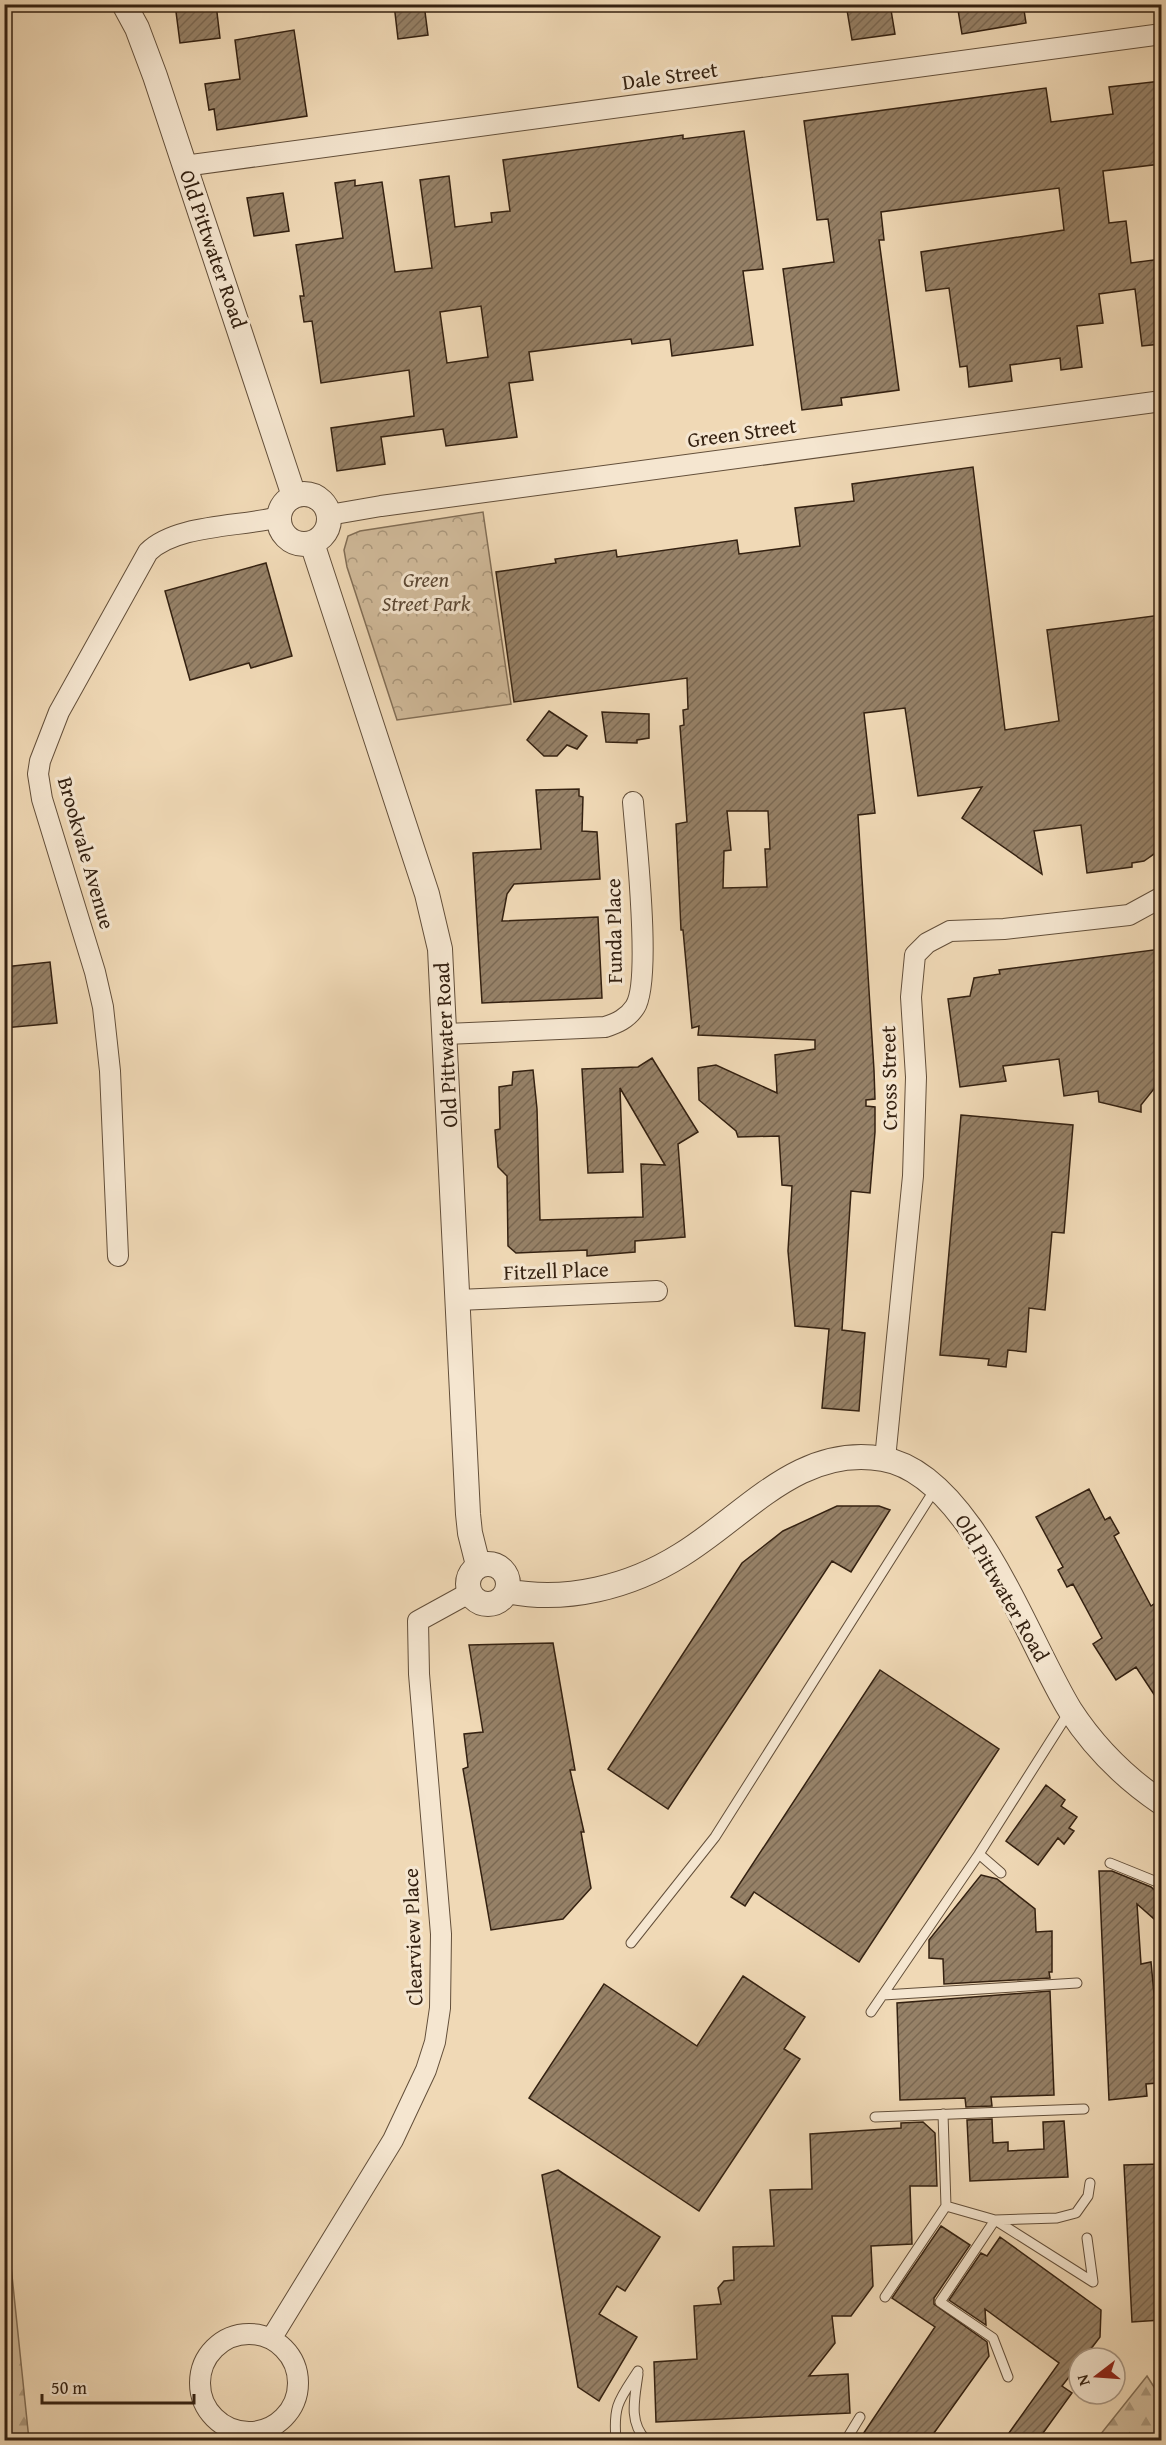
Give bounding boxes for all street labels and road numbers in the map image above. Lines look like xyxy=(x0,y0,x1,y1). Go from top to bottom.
street label: Dale Street xyxy=(620,53,720,98)
street label: Old Pittwater Road xyxy=(172,166,255,333)
street label: Green Street xyxy=(685,409,799,456)
street label: Brookvale Avenue xyxy=(50,773,123,933)
street label: Funda Place xyxy=(597,878,630,984)
street label: Old Pittwater Road xyxy=(426,961,465,1128)
street label: Cross Street xyxy=(872,1025,905,1131)
street label: Fitzell Place xyxy=(503,1253,609,1288)
street label: Old Pittwater Road xyxy=(948,1508,1058,1668)
street label: Clearview Place xyxy=(395,1867,430,2006)

